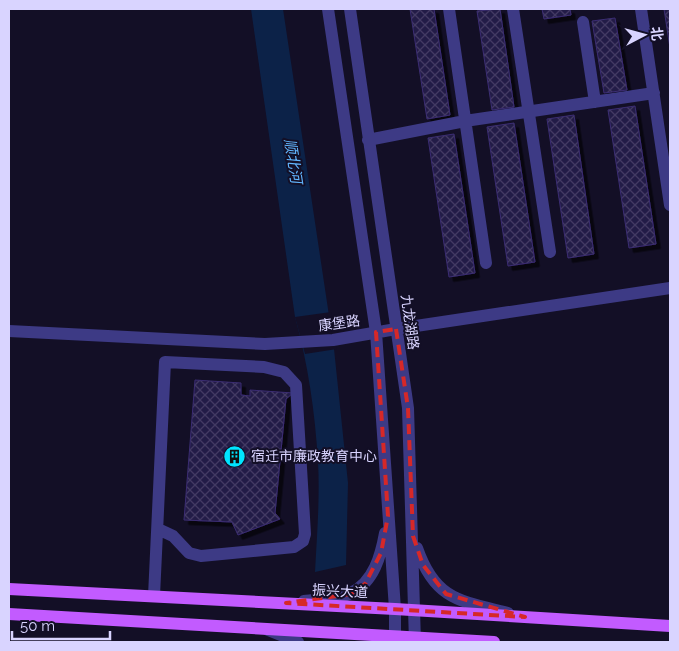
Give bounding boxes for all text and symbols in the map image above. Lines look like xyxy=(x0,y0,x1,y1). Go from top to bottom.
north arrow xyxy=(619,10,669,60)
text: 北 xyxy=(648,26,666,41)
water label: 顺北河 xyxy=(281,137,306,188)
street label: 九龙湖路 xyxy=(398,293,422,351)
street label: 康堡路 xyxy=(317,312,361,334)
building icon: 宿迁市廉政教育中心 xyxy=(223,444,247,468)
place label: 宿迁市廉政教育中心 xyxy=(251,448,377,464)
street label: 振兴大道 xyxy=(312,582,368,600)
scale bar xyxy=(12,608,110,640)
text: 50 m xyxy=(20,617,55,635)

